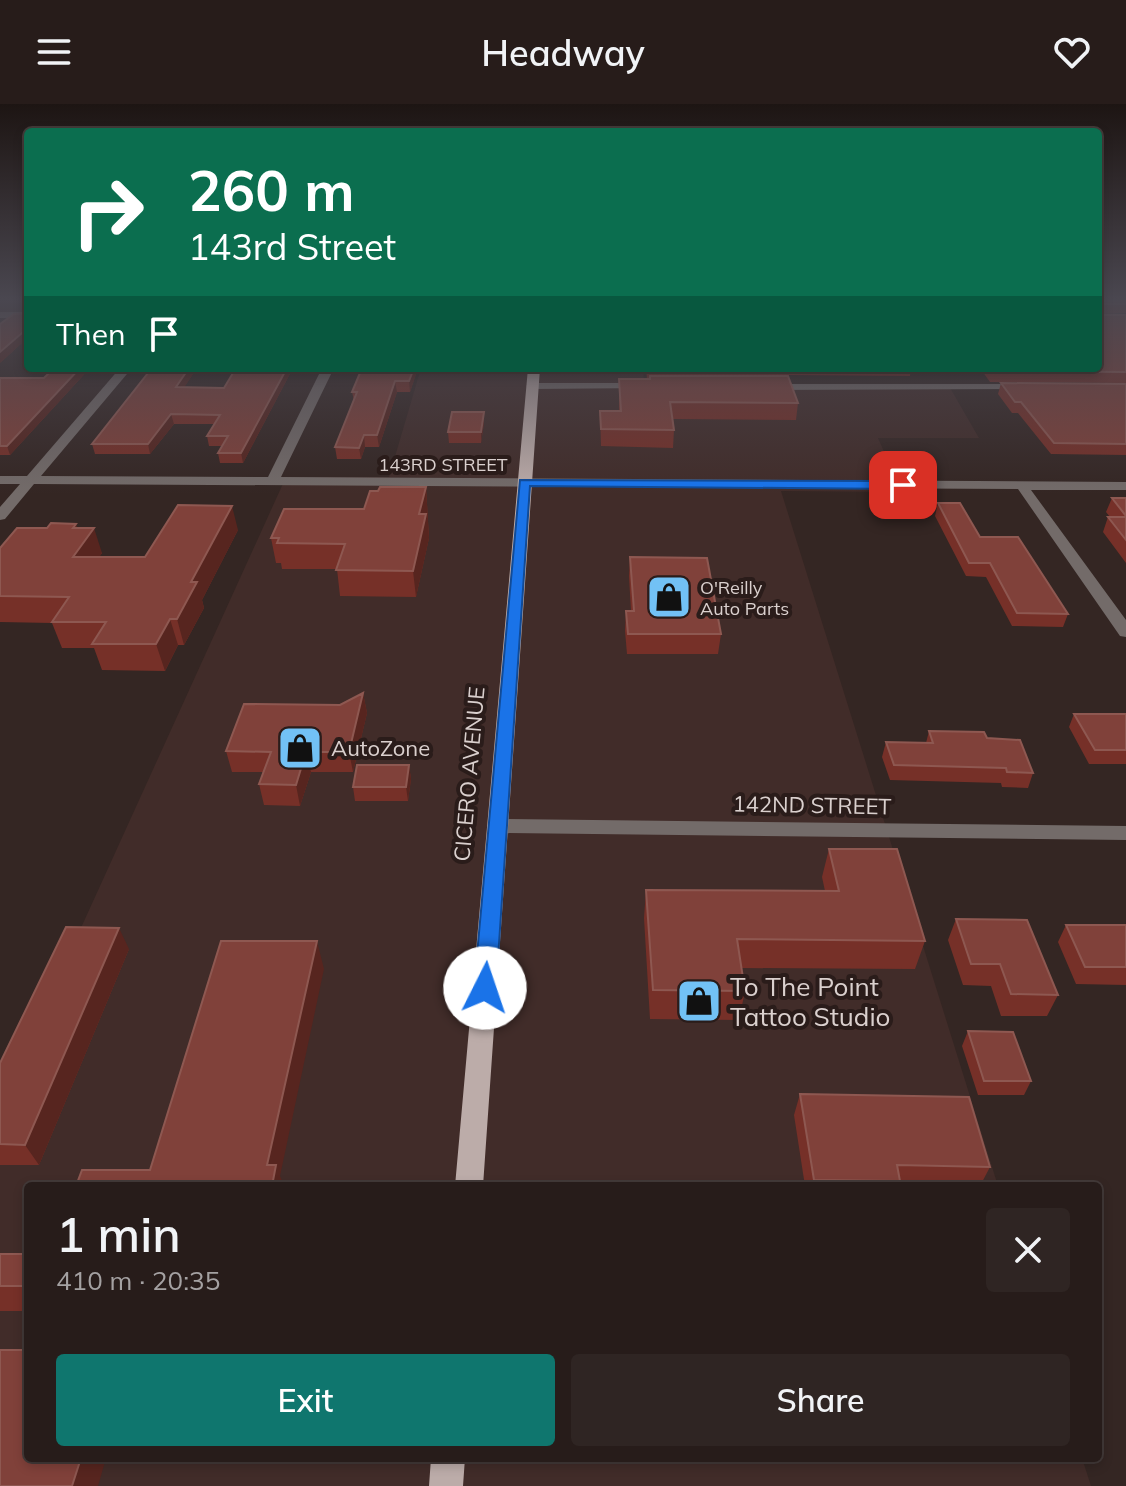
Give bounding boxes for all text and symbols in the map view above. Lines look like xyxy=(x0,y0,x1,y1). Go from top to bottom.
icon: menu xyxy=(32,30,76,74)
text: Headway xyxy=(481,30,645,75)
icon: heart xyxy=(1050,30,1094,74)
text: 260 m xyxy=(188,155,355,225)
icon: right xyxy=(56,160,160,264)
text: 143rd Street xyxy=(188,224,396,269)
icon: arrive xyxy=(142,312,186,356)
text: Then xyxy=(56,315,126,353)
pin xyxy=(869,451,937,519)
street label: 143RD STREET xyxy=(378,453,508,476)
icon: arrive xyxy=(881,463,925,507)
shop icon: O'Reilly Auto Parts xyxy=(645,573,693,621)
place label: O'Reilly Auto Parts xyxy=(700,576,789,620)
street label: CICERO AVENUE xyxy=(447,685,491,863)
shop icon: AutoZone xyxy=(276,724,324,772)
place label: AutoZone xyxy=(331,734,430,762)
street label: 142ND STREET xyxy=(732,790,892,820)
position arrow xyxy=(443,946,527,1030)
place label: To The Point Tattoo Studio xyxy=(730,970,890,1033)
shop icon: To The Point Tattoo Studio xyxy=(675,977,723,1025)
text: 1 min xyxy=(56,1204,181,1264)
button: close xyxy=(986,1208,1070,1292)
text: 410 m · 20:35 xyxy=(56,1264,220,1297)
button: Exit xyxy=(56,1354,555,1446)
button: Share xyxy=(571,1354,1070,1446)

